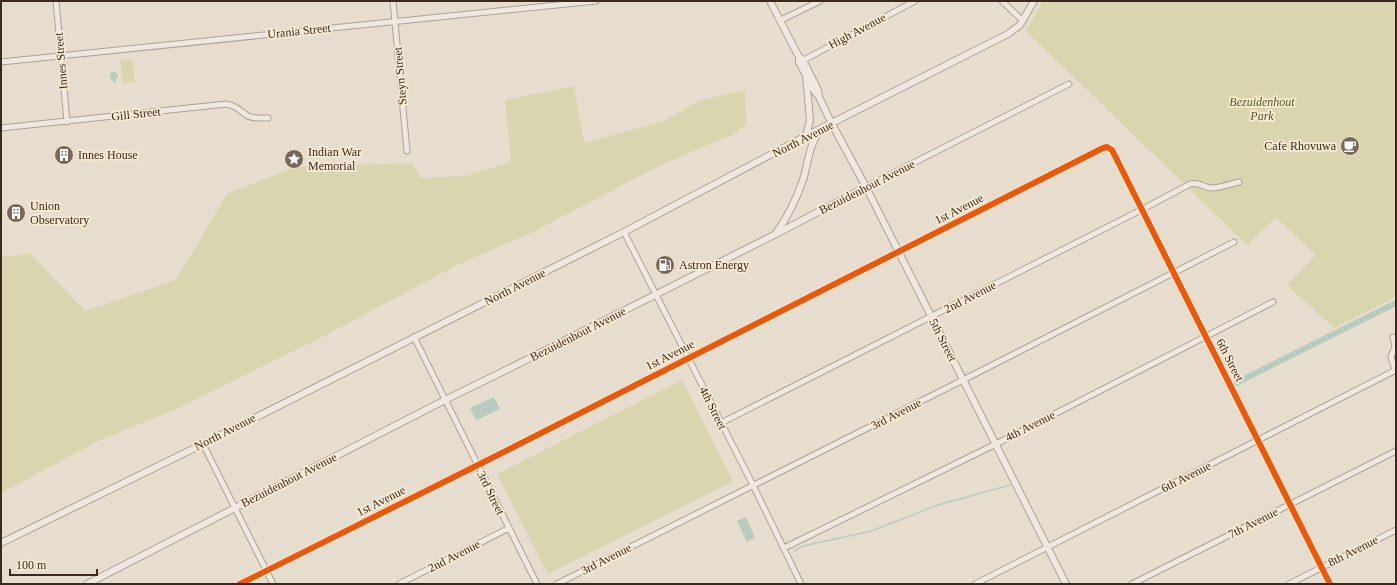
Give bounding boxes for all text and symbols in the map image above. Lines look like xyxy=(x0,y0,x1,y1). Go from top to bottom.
street label: High Avenue xyxy=(826,10,888,52)
street label: Urania Street xyxy=(267,21,332,41)
street label: Innes Street xyxy=(51,31,70,90)
street label: Steyn Street xyxy=(390,46,410,106)
park label: Bezuidenhout Park xyxy=(1229,95,1295,123)
street label: Gill Street xyxy=(111,104,162,124)
street label: North Avenue xyxy=(770,118,836,160)
cafe icon: Cafe Rhovuwa xyxy=(1339,135,1361,157)
place label: Cafe Rhovuwa xyxy=(1264,139,1337,153)
building icon: Innes House xyxy=(53,144,75,166)
place label: Indian War Memorial xyxy=(308,145,361,173)
place label: Innes House xyxy=(78,148,138,162)
place icon: Indian War Memorial xyxy=(283,148,305,170)
street label: Bezuidenhout Avenue xyxy=(817,157,917,217)
street label: 1st Avenue xyxy=(932,191,986,227)
place label: Union Observatory xyxy=(30,199,89,227)
building icon: Union Observatory xyxy=(5,202,27,224)
fuel station icon: Astron Energy xyxy=(654,254,676,276)
place label: Astron Energy xyxy=(679,258,749,272)
street label: North Avenue xyxy=(482,266,548,308)
street label: 2nd Avenue xyxy=(942,278,998,316)
street label: Bezuidenhout Avenue xyxy=(528,304,628,364)
street label: 5th Street xyxy=(926,316,960,364)
street label: 6th Street xyxy=(1213,336,1247,384)
street label: 1st Avenue xyxy=(643,337,697,373)
street label: 4th Street xyxy=(696,384,730,432)
street label: 3rd Avenue xyxy=(868,395,924,433)
street label: 4th Avenue xyxy=(1003,407,1057,445)
street label: North Avenue xyxy=(192,411,258,453)
street label: Bezuidenhout Avenue xyxy=(239,450,339,510)
street label: 6th Avenue xyxy=(1159,458,1213,496)
street label: 3rd Street xyxy=(474,469,508,518)
street label: 1st Avenue xyxy=(354,483,408,519)
street label: 7th Avenue xyxy=(1226,504,1280,542)
street label: 8th Avenue xyxy=(1326,532,1380,570)
street label: 2nd Avenue xyxy=(426,537,482,575)
street label: 3rd Avenue xyxy=(578,540,634,578)
scale bar xyxy=(10,551,97,577)
text: 100 m xyxy=(16,558,47,572)

